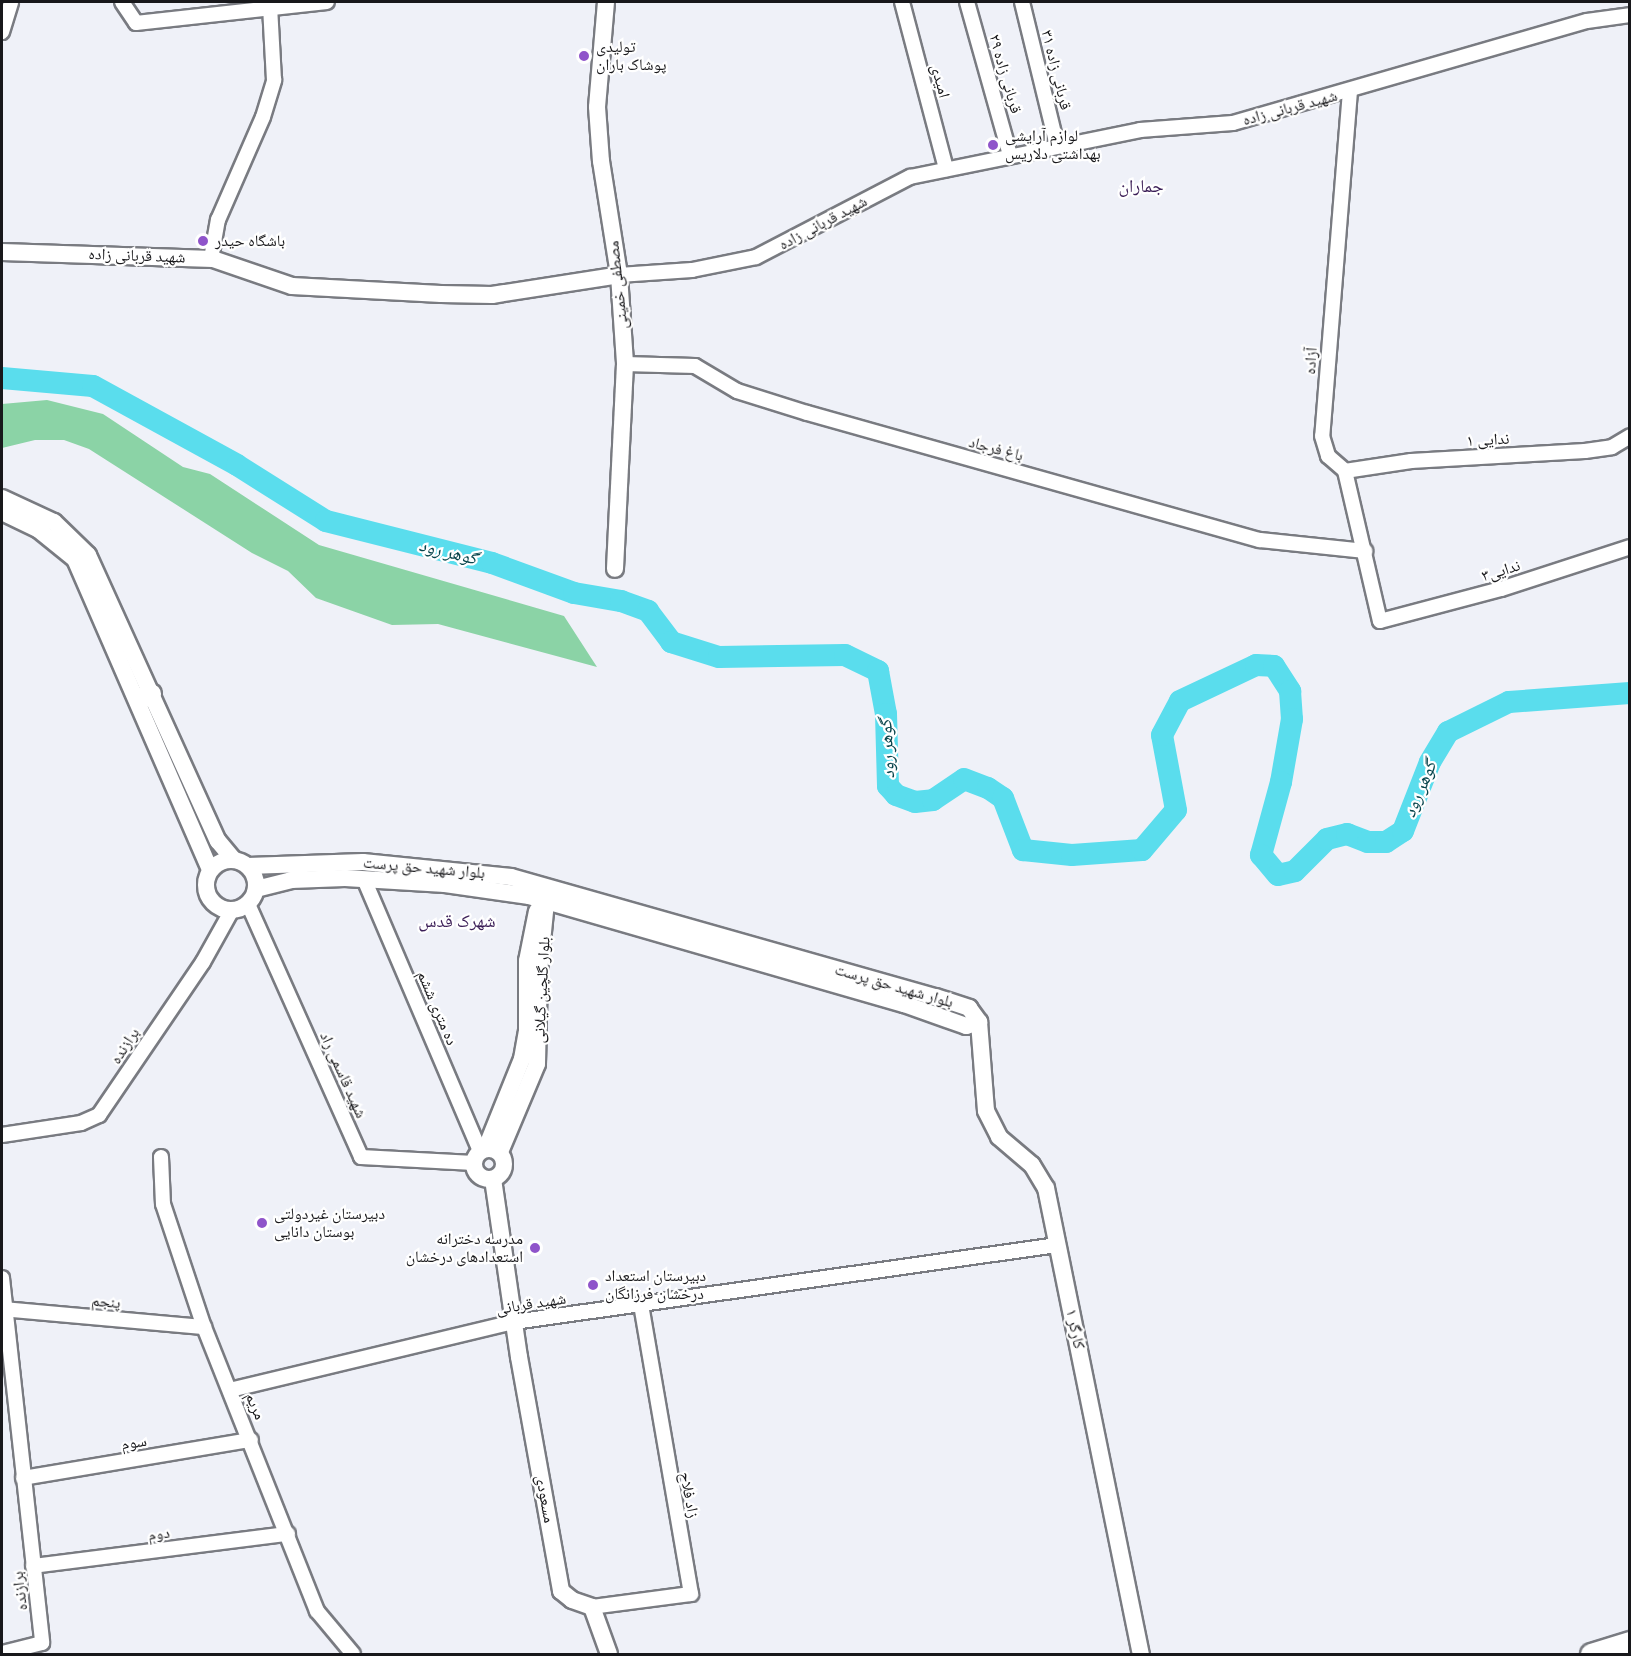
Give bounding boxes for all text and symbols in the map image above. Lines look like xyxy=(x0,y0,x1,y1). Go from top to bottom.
street label: قربانی زاده ۳۱ xyxy=(1037,28,1075,112)
street label: قربانی زاده ۲۹ xyxy=(985,32,1025,116)
place label: تولیدی پوشاک باران xyxy=(596,37,666,75)
marker: تولیدی پوشاک باران xyxy=(577,49,591,63)
street label: امیدی xyxy=(926,62,954,100)
street label: شهید قربانی زاده xyxy=(1241,86,1339,130)
place label: لوازم آرایشی بهداشتی دلاریس xyxy=(1005,126,1101,164)
marker: لوازم آرایشی بهداشتی دلاریس xyxy=(986,138,1000,152)
district label: جماران xyxy=(1118,175,1164,197)
street label: شهید قربانی زاده xyxy=(776,192,870,254)
place label: باشگاه حیدر xyxy=(215,231,285,251)
marker: باشگاه حیدر xyxy=(196,234,210,248)
street label: مصطفی خمینی xyxy=(604,240,632,330)
street label: شهید قربانی زاده xyxy=(88,245,186,267)
street label: آزاده xyxy=(1300,347,1322,375)
street label: ندایی ۱ xyxy=(1466,429,1510,451)
street label: باغ فرجاد xyxy=(967,433,1025,465)
water label: گوهر رود xyxy=(417,534,479,570)
street label: ندایی۳ xyxy=(1479,556,1523,586)
water label: گوهر رود xyxy=(875,719,899,779)
water label: گوهر رود xyxy=(1399,758,1441,820)
street label: بلوار شهید حق پرست xyxy=(362,853,486,883)
district label: شهرک قدس xyxy=(418,910,496,932)
street label: بلوار گلچین گیلانی xyxy=(530,936,554,1044)
street label: بلوار شهید حق پرست xyxy=(833,960,955,1012)
street label: ده متری ششم xyxy=(413,968,461,1048)
street label: برازنده xyxy=(106,1024,144,1068)
street label: شهید قاسمی راد xyxy=(315,1029,371,1121)
place label: دبیرستان غیردولتی بوستان دانایی xyxy=(274,1204,385,1242)
marker: دبیرستان غیردولتی بوستان دانایی xyxy=(255,1216,269,1230)
place label: مدرسه دخترانه استعدادهای درخشان xyxy=(406,1229,523,1267)
marker: مدرسه دخترانه استعدادهای درخشان xyxy=(528,1241,542,1255)
place label: دبیرستان استعداد درخشان فرزانگان xyxy=(605,1266,706,1304)
marker: دبیرستان استعداد درخشان فرزانگان xyxy=(586,1278,600,1292)
street label: شهید قربانی xyxy=(495,1289,567,1319)
street label: پنجم xyxy=(91,1291,121,1313)
street label: کارگر ۱ xyxy=(1061,1307,1089,1351)
street label: مریم xyxy=(241,1390,269,1422)
street label: سوم xyxy=(120,1431,148,1455)
street label: زاد فلاح xyxy=(675,1470,703,1520)
street label: مسعودی xyxy=(531,1473,559,1525)
street label: دوم xyxy=(147,1523,171,1545)
street label: برازنده xyxy=(8,1570,32,1612)

